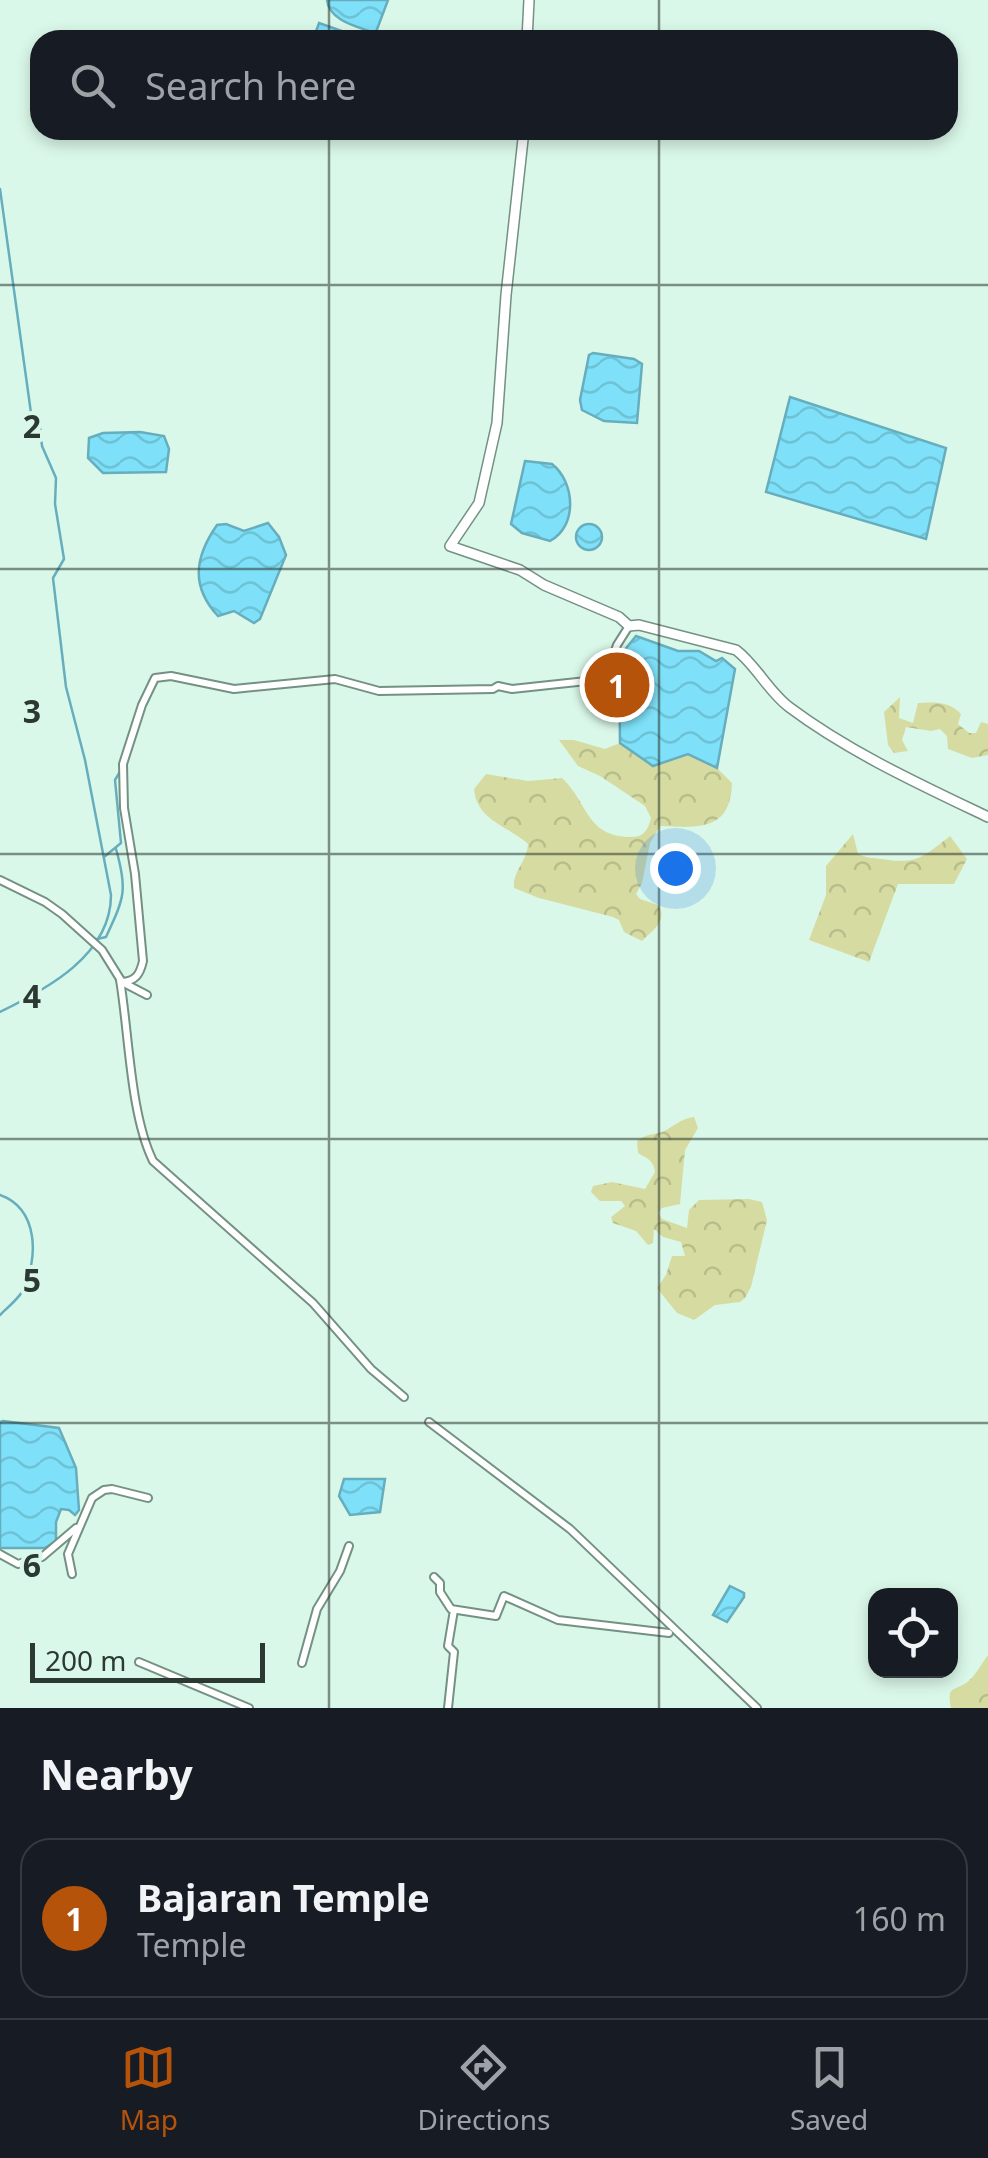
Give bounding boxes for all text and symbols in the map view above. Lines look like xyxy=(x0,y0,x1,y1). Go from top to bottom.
search box xyxy=(30,30,958,140)
icon: search xyxy=(65,58,120,113)
text: Search here xyxy=(145,59,356,111)
text: 2 xyxy=(23,404,41,447)
pin: 1 xyxy=(584,648,650,722)
text: 3 xyxy=(23,689,41,732)
your location xyxy=(650,843,701,894)
text: 4 xyxy=(23,974,41,1017)
text: 5 xyxy=(23,1258,41,1301)
text: 6 xyxy=(23,1543,41,1586)
map controls xyxy=(868,1588,958,1678)
button: locate xyxy=(868,1588,958,1678)
scale bar xyxy=(30,1638,265,1682)
text: 200 m xyxy=(45,1641,127,1679)
text: Nearby xyxy=(40,1745,193,1802)
text: Bajaran Temple xyxy=(137,1871,430,1923)
text: 1 xyxy=(65,1897,84,1940)
text: 160 m xyxy=(853,1897,946,1940)
text: Temple xyxy=(137,1923,247,1966)
tab: Map xyxy=(120,2040,178,2138)
tab: Directions xyxy=(418,2040,550,2138)
tab: Saved xyxy=(790,2040,868,2138)

